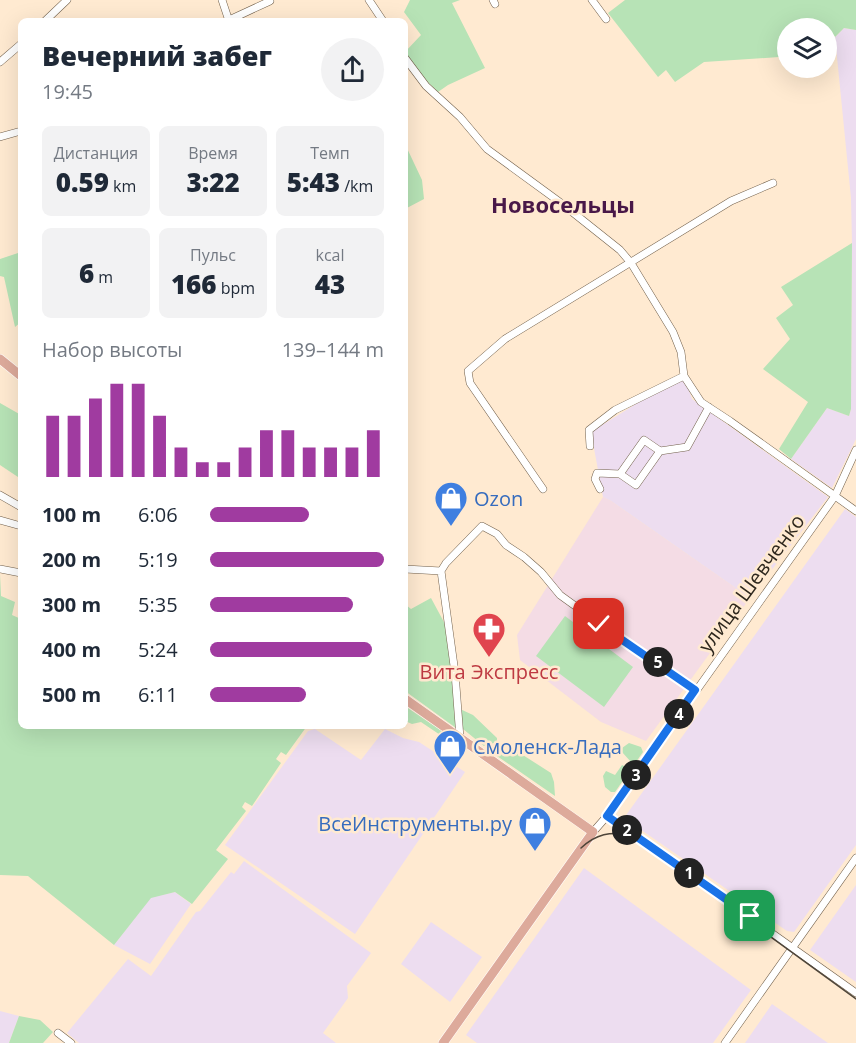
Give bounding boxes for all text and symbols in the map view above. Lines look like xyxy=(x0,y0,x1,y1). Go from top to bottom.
map controls xyxy=(777,18,837,78)
button: layers xyxy=(777,18,837,78)
text: Вечерний забег xyxy=(42,37,272,74)
button: share xyxy=(321,38,384,101)
text: 19:45 xyxy=(42,78,93,105)
text: Дистанция xyxy=(54,142,138,164)
text: Время xyxy=(188,142,238,164)
text: Темп xyxy=(310,142,350,164)
text: 0.59 xyxy=(56,164,109,200)
text: 3:22 xyxy=(186,164,240,200)
text: 5:43 xyxy=(287,164,340,200)
text: km xyxy=(109,175,136,197)
text: /km xyxy=(340,175,373,197)
district label: Новосельцы xyxy=(491,189,635,219)
text: Пульс xyxy=(190,244,236,266)
text: kcal xyxy=(316,244,345,266)
text: 6 xyxy=(79,255,94,291)
text: m xyxy=(94,266,113,288)
text: 166 xyxy=(171,266,217,302)
text: 43 xyxy=(315,266,345,302)
text: bpm xyxy=(217,277,255,299)
text: Набор высоты xyxy=(42,336,182,363)
text: 139–144 m xyxy=(282,336,384,363)
shop icon: Ozon xyxy=(433,480,469,527)
place label: Ozon xyxy=(474,485,523,512)
text: 100 m xyxy=(42,501,101,528)
text: 6:06 xyxy=(138,501,178,528)
street label: улица Шевченко xyxy=(692,508,810,658)
text: 200 m xyxy=(42,546,101,573)
text: 5:19 xyxy=(138,546,178,573)
text: 300 m xyxy=(42,591,101,618)
text: 5:35 xyxy=(138,591,178,618)
pin xyxy=(573,598,624,649)
icon: check xyxy=(582,607,615,640)
pharmacy icon: Вита Экспресс xyxy=(471,611,507,658)
text: 400 m xyxy=(42,636,101,663)
text: 5:24 xyxy=(138,636,178,663)
pin: 5 xyxy=(643,647,673,677)
text: 5 xyxy=(653,651,663,673)
place label: Вита Экспресс xyxy=(420,658,558,685)
text: 500 m xyxy=(42,681,101,708)
text: 6:11 xyxy=(138,681,178,708)
pin: 4 xyxy=(664,699,694,729)
text: 4 xyxy=(674,703,684,725)
shop icon: Смоленск-Лада xyxy=(432,728,468,775)
place label: Смоленск-Лада xyxy=(473,733,622,760)
pin: 3 xyxy=(621,760,651,790)
text: 3 xyxy=(631,764,641,786)
shop icon: ВсеИнструменты.ру xyxy=(517,805,553,852)
place label: ВсеИнструменты.ру xyxy=(318,810,513,837)
pin: 2 xyxy=(612,815,642,845)
text: 2 xyxy=(622,819,632,841)
pin: 1 xyxy=(674,858,704,888)
text: 1 xyxy=(684,862,694,884)
pin xyxy=(724,890,775,941)
icon: arrive xyxy=(733,899,766,932)

